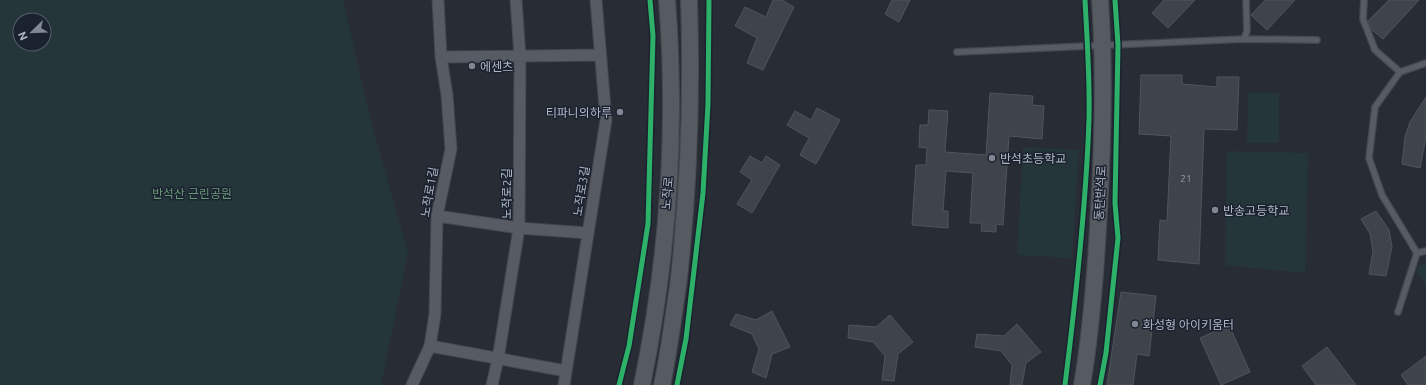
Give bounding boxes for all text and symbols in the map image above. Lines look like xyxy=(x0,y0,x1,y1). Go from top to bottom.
north arrow xyxy=(12,12,52,52)
text: N xyxy=(16,30,30,42)
place label: 에센츠 xyxy=(480,60,513,73)
marker: 에센츠 xyxy=(467,61,477,71)
place label: 티파니의하루 xyxy=(546,106,612,119)
marker: 티파니의하루 xyxy=(615,107,625,117)
place label: 반석초등학교 xyxy=(1000,152,1066,165)
marker: 반석초등학교 xyxy=(987,153,997,163)
street label: 노작로3길 xyxy=(571,165,591,217)
street label: 동탄반석로 xyxy=(1092,165,1108,221)
street label: 노작로1길 xyxy=(418,166,440,218)
street label: 노작로2길 xyxy=(500,169,513,219)
house number: 21 xyxy=(1180,173,1192,184)
street label: 노작로 xyxy=(659,176,675,210)
park label: 반석산 근린공원 xyxy=(152,187,232,200)
place label: 반송고등학교 xyxy=(1223,204,1289,217)
marker: 반송고등학교 xyxy=(1210,205,1220,215)
place label: 화성형 아이키움터 xyxy=(1143,318,1234,331)
marker: 화성형 아이키움터 xyxy=(1130,319,1140,329)

